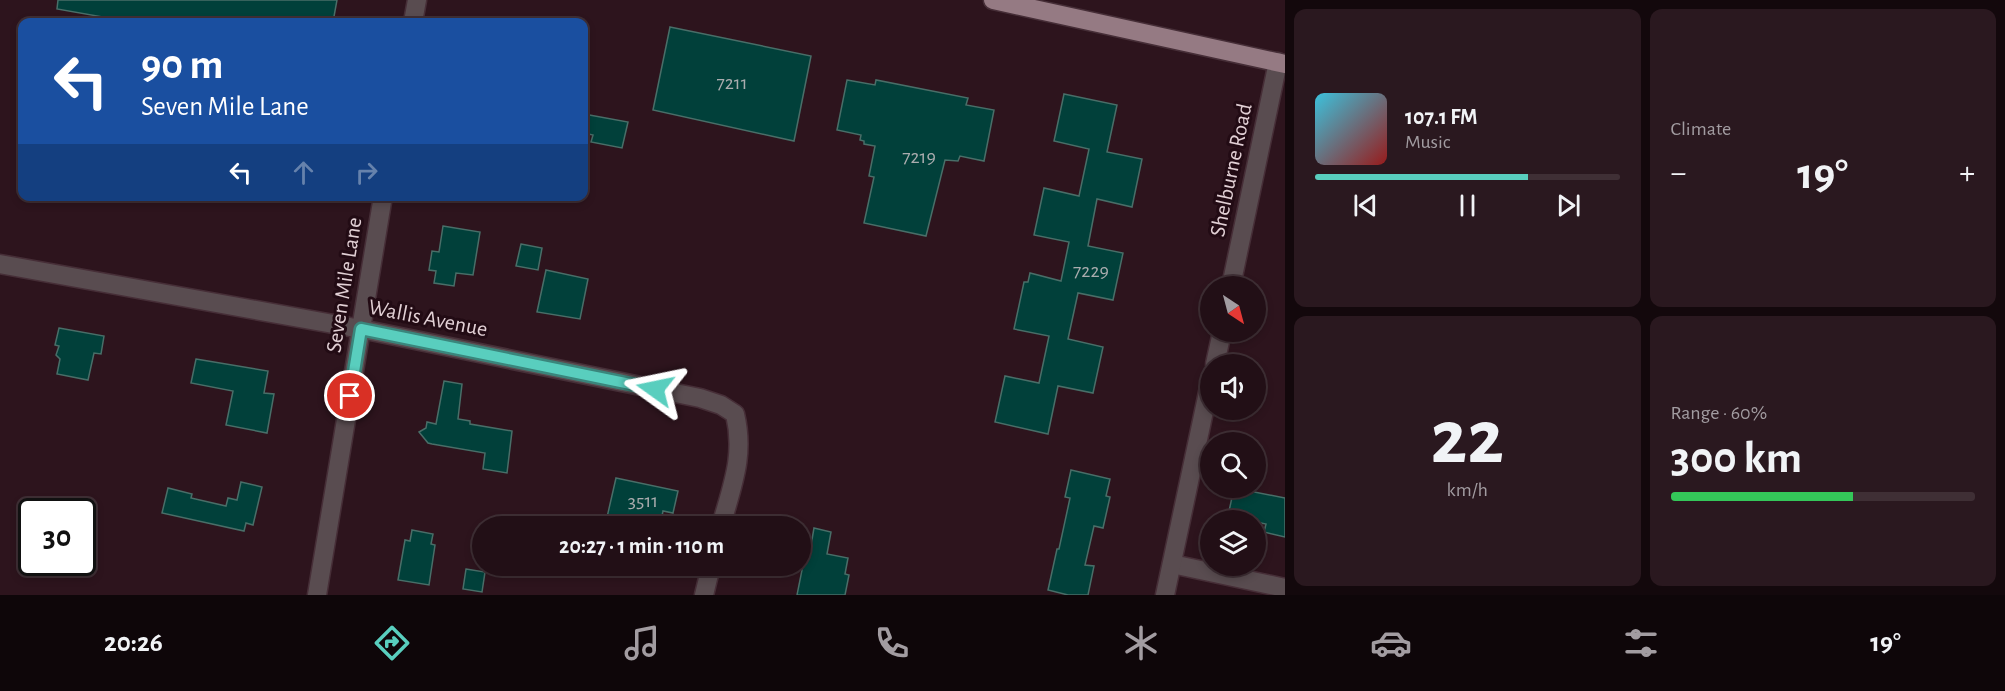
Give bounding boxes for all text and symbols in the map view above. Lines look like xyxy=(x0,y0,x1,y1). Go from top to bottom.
icon: left xyxy=(42,42,120,120)
text: 90 m xyxy=(141,44,223,86)
house number: 7211 xyxy=(716,73,748,93)
text: Seven Mile Lane xyxy=(141,93,309,120)
street label: Shelburne Road xyxy=(1206,101,1256,239)
text: 107.1 FM xyxy=(1405,106,1478,128)
text: Climate xyxy=(1671,119,1731,139)
text: Music xyxy=(1405,132,1451,152)
house number: 7219 xyxy=(902,147,936,167)
text: 19° xyxy=(1797,152,1848,197)
icon: left xyxy=(224,156,257,189)
icon: ahead xyxy=(287,156,320,189)
icon: right xyxy=(350,156,383,189)
text: − xyxy=(1671,157,1686,190)
text: + xyxy=(1959,157,1975,190)
icon: previous xyxy=(1349,189,1382,222)
icon: pause xyxy=(1451,189,1484,222)
icon: next xyxy=(1552,189,1585,222)
street label: Seven Mile Lane xyxy=(322,216,366,354)
house number: 7229 xyxy=(1073,261,1109,281)
north arrow xyxy=(1200,276,1266,342)
map controls xyxy=(1200,276,1266,576)
street label: Wallis Avenue xyxy=(367,296,489,340)
button: sound xyxy=(1200,354,1266,420)
position arrow xyxy=(623,357,687,421)
pin xyxy=(324,370,375,421)
icon: arrive xyxy=(333,379,366,412)
text: 22 xyxy=(1431,400,1504,478)
text: Range · 60% xyxy=(1671,403,1767,423)
button: search xyxy=(1200,432,1266,498)
text: 300 km xyxy=(1671,436,1802,481)
text: km/h xyxy=(1447,480,1488,500)
house number: 3511 xyxy=(628,491,658,511)
speed limit sign: 30 xyxy=(18,498,96,576)
button: layers xyxy=(1200,510,1266,576)
text: 20:27 · 1 min · 110 m xyxy=(559,535,724,557)
icon: directions xyxy=(371,622,413,664)
icon: music xyxy=(621,622,663,664)
icon: phone xyxy=(871,622,913,664)
icon: climate xyxy=(1120,622,1162,664)
icon: car xyxy=(1370,622,1412,664)
icon: filters xyxy=(1620,622,1662,664)
text: 20:26 xyxy=(104,629,163,656)
text: 19° xyxy=(1870,629,1901,656)

